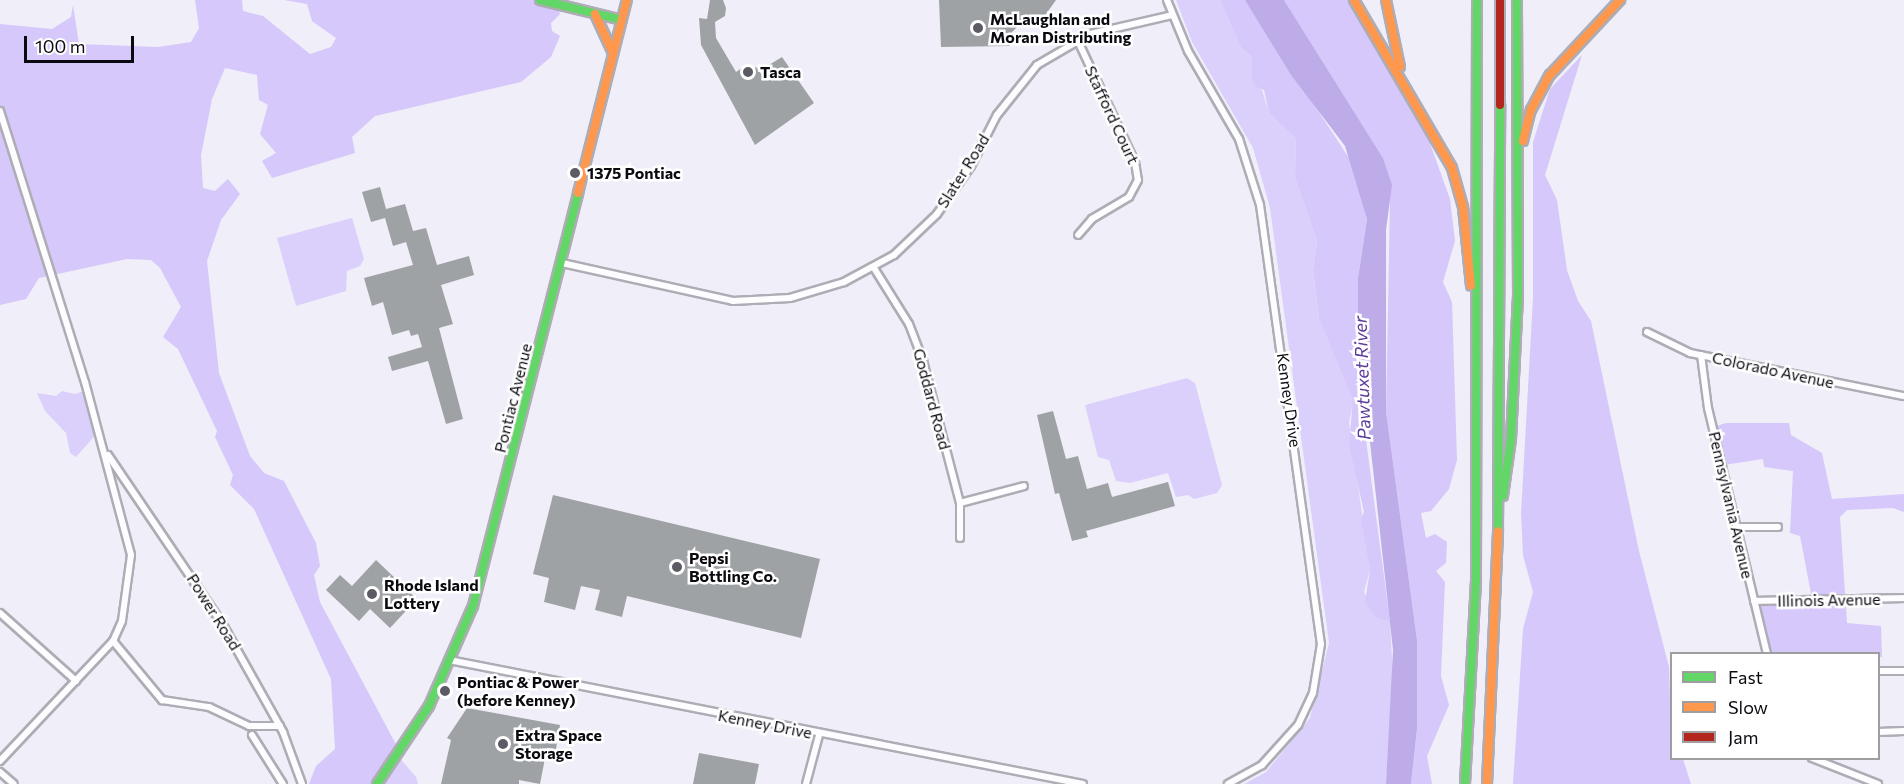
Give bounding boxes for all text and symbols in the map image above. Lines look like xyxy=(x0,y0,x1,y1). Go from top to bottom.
place label: McLaughlan and Moran Distributing xyxy=(990,9,1131,47)
marker: McLaughlan and Moran Distributing xyxy=(971,21,985,35)
scale bar xyxy=(27,24,136,62)
text: 100 m xyxy=(35,35,85,57)
place label: Tasca xyxy=(760,62,801,82)
street label: Stafford Court xyxy=(1081,63,1143,167)
marker: Tasca xyxy=(741,65,755,79)
street label: Slater Road xyxy=(933,130,993,212)
place label: 1375 Pontiac xyxy=(587,163,681,183)
marker: 1375 Pontiac xyxy=(568,166,582,180)
water label: Pawtuxet River xyxy=(1349,316,1375,440)
street label: Pontiac Avenue xyxy=(490,341,536,455)
street label: Goddard Road xyxy=(909,346,955,452)
street label: Colorado Avenue xyxy=(1710,348,1836,392)
street label: Kenney Drive xyxy=(1273,352,1305,448)
street label: Pennsylvania Avenue xyxy=(1705,430,1757,580)
place label: Pepsi Bottling Co. xyxy=(689,548,777,586)
marker: Pepsi Bottling Co. xyxy=(670,560,684,574)
street label: Power Road xyxy=(183,570,245,654)
place label: Rhode Island Lottery xyxy=(384,575,479,613)
marker: Rhode Island Lottery xyxy=(365,587,379,601)
street label: Illinois Avenue xyxy=(1777,590,1881,610)
legend xyxy=(1670,652,1880,760)
text: Fast xyxy=(1728,666,1763,688)
place label: Pontiac & Power (before Kenney) xyxy=(457,672,579,710)
marker: Pontiac & Power (before Kenney) xyxy=(438,684,452,698)
text: Slow xyxy=(1728,696,1768,718)
street label: Kenney Drive xyxy=(716,705,814,743)
place label: Extra Space Storage xyxy=(515,725,602,763)
text: Jam xyxy=(1728,726,1758,748)
marker: Extra Space Storage xyxy=(496,737,510,751)

